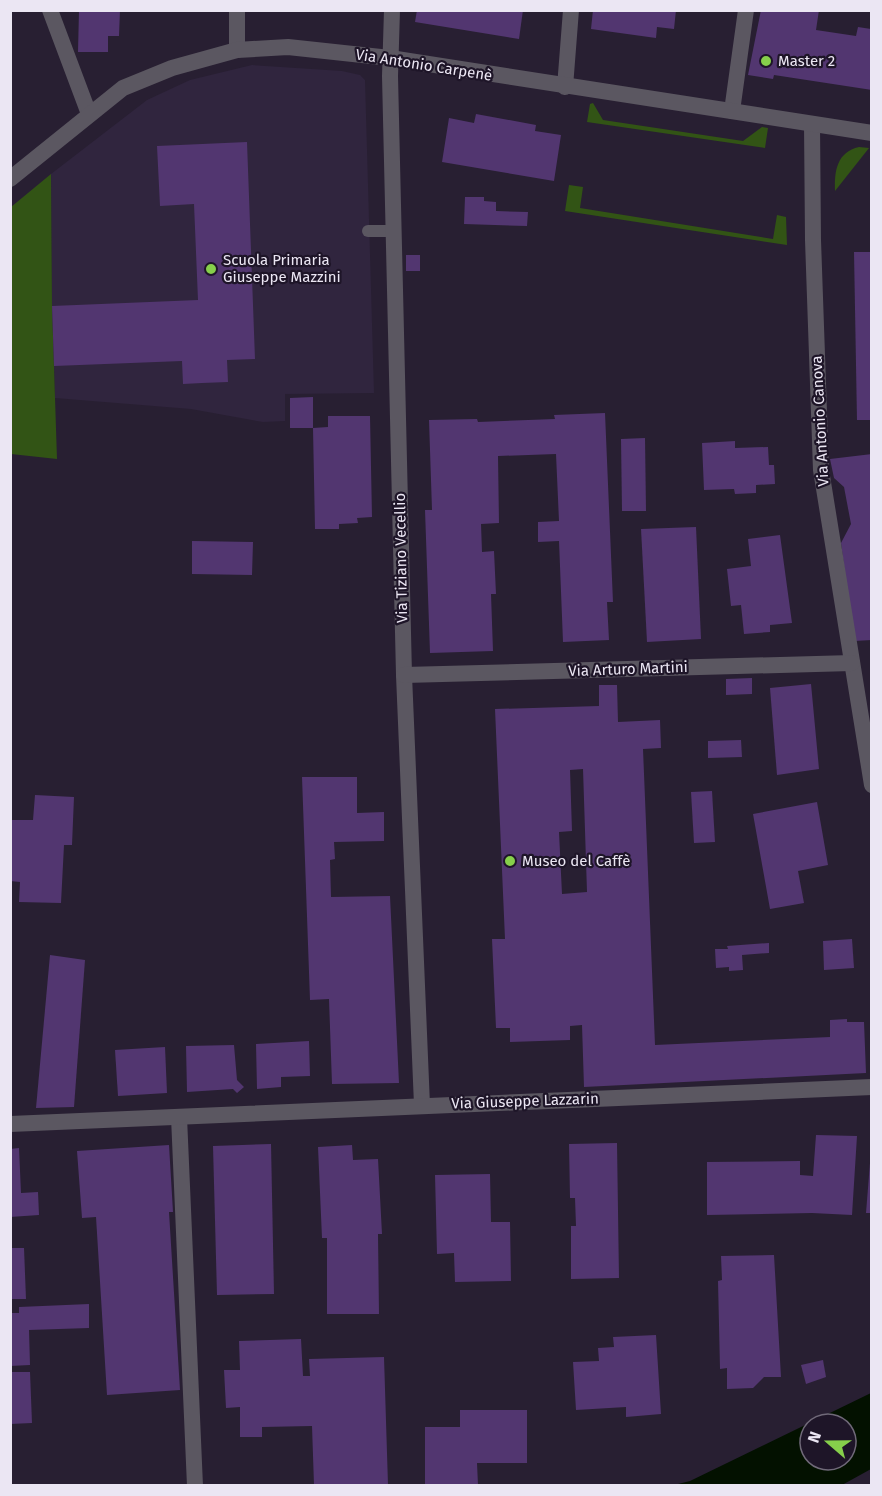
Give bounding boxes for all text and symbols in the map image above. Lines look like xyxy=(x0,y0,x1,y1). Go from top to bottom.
street label: Via Antonio Carpenè xyxy=(354,45,494,85)
place label: Master 2 xyxy=(778,52,835,70)
marker: Master 2 xyxy=(759,54,773,68)
place label: Scuola Primaria Giuseppe Mazzini xyxy=(223,251,341,286)
marker: Scuola Primaria Giuseppe Mazzini xyxy=(204,262,218,276)
street label: Via Antonio Canova xyxy=(808,355,832,487)
street label: Via Tiziano Vecellio xyxy=(391,493,411,623)
street label: Via Arturo Martini xyxy=(568,658,688,680)
place label: Museo del Caffè xyxy=(522,852,630,870)
marker: Museo del Caffè xyxy=(503,854,517,868)
street label: Via Giuseppe Lazzarin xyxy=(451,1089,599,1113)
north arrow xyxy=(798,1412,858,1472)
text: N xyxy=(804,1429,825,1445)

